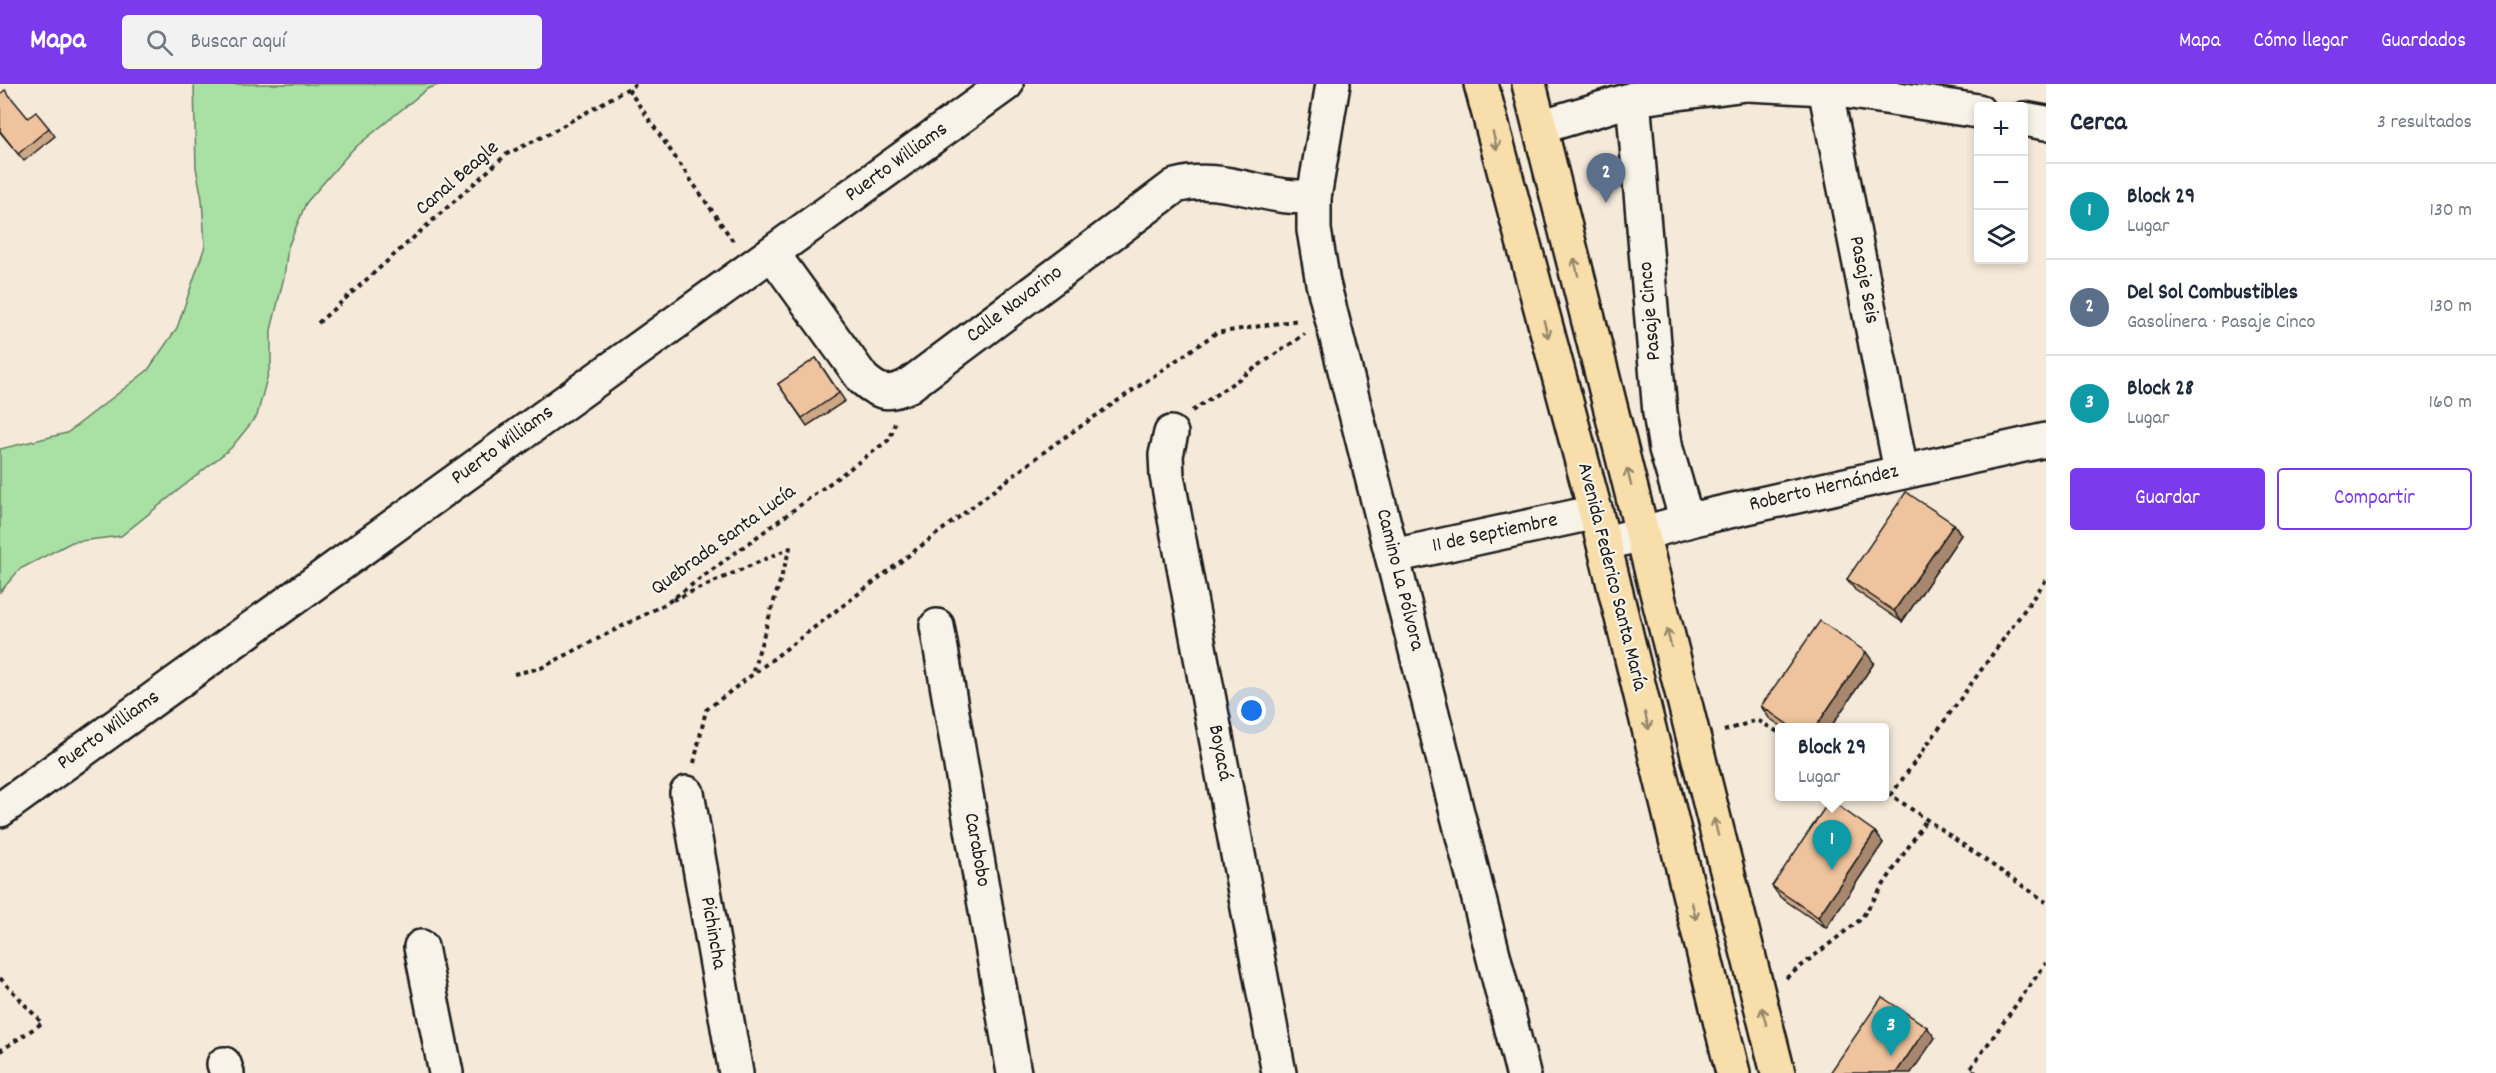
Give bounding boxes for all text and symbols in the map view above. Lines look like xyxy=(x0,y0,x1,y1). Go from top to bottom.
search box xyxy=(122,15,542,69)
text: Mapa xyxy=(30,22,86,62)
icon: search xyxy=(143,26,176,59)
text: Buscar aquí xyxy=(191,27,286,58)
text: Mapa xyxy=(2179,27,2221,57)
text: Cómo llegar xyxy=(2254,27,2348,57)
text: Guardados xyxy=(2381,27,2466,57)
map controls xyxy=(1974,102,2028,264)
button: + xyxy=(1974,102,2028,156)
text: Cerca xyxy=(2070,105,2127,142)
text: 3 resultados xyxy=(2377,109,2472,137)
street label: Puerto Williams xyxy=(839,115,955,211)
one-way arrow xyxy=(1490,131,1501,150)
street label: Canal Beagle xyxy=(410,134,506,224)
pin: 2 xyxy=(1586,154,1626,203)
button: − xyxy=(1974,156,2028,210)
text: Block 29 xyxy=(2127,182,2195,213)
text: 1 xyxy=(2087,197,2092,225)
text: 130 m xyxy=(2430,197,2472,225)
button: layers xyxy=(1974,210,2028,264)
text: Lugar xyxy=(2127,213,2169,241)
street label: Pasaje Seis xyxy=(1840,234,1886,326)
one-way arrow xyxy=(1569,258,1581,277)
street label: Calle Navarino xyxy=(961,259,1069,351)
street label: Pasaje Cinco xyxy=(1632,260,1670,362)
text: Del Sol Combustibles xyxy=(2127,278,2298,309)
text: 2 xyxy=(2085,293,2094,321)
text: 130 m xyxy=(2430,293,2472,321)
text: Gasolinera · Pasaje Cinco xyxy=(2127,309,2315,337)
one-way arrow xyxy=(1541,319,1552,338)
text: Block 28 xyxy=(2127,374,2194,405)
text: 3 xyxy=(2085,389,2094,417)
text: 160 m xyxy=(2429,389,2472,417)
street label: Puerto Williams xyxy=(445,398,561,494)
text: Lugar xyxy=(2127,405,2169,433)
street label: Roberto Hernández xyxy=(1746,457,1902,521)
street label: Avenida Federico Santa María xyxy=(1568,460,1654,695)
one-way arrow xyxy=(1623,468,1634,487)
button: Guardar xyxy=(2070,468,2265,530)
button: Compartir xyxy=(2277,468,2472,530)
street label: Quebrada Santa Lucía xyxy=(645,477,804,604)
street label: Camino La Pólvora xyxy=(1367,506,1431,655)
street label: 11 de Septiembre xyxy=(1430,506,1560,562)
one-way arrow xyxy=(1663,629,1675,648)
street label: Puerto Williams xyxy=(51,683,167,779)
your location xyxy=(1237,696,1266,725)
one-way arrow xyxy=(1642,711,1654,730)
street label: Boyacá xyxy=(1199,722,1239,784)
popup xyxy=(1775,723,1889,801)
text: Block 29 xyxy=(1798,733,1866,764)
text: Lugar xyxy=(1798,764,1840,792)
street label: Carabobo xyxy=(955,811,997,889)
one-way arrow xyxy=(1710,818,1722,837)
pin: 1 xyxy=(1812,820,1852,870)
street label: Pichincha xyxy=(691,894,733,973)
one-way arrow xyxy=(1688,901,1700,920)
pin: 3 xyxy=(1872,1006,1910,1056)
one-way arrow xyxy=(1757,1007,1769,1026)

